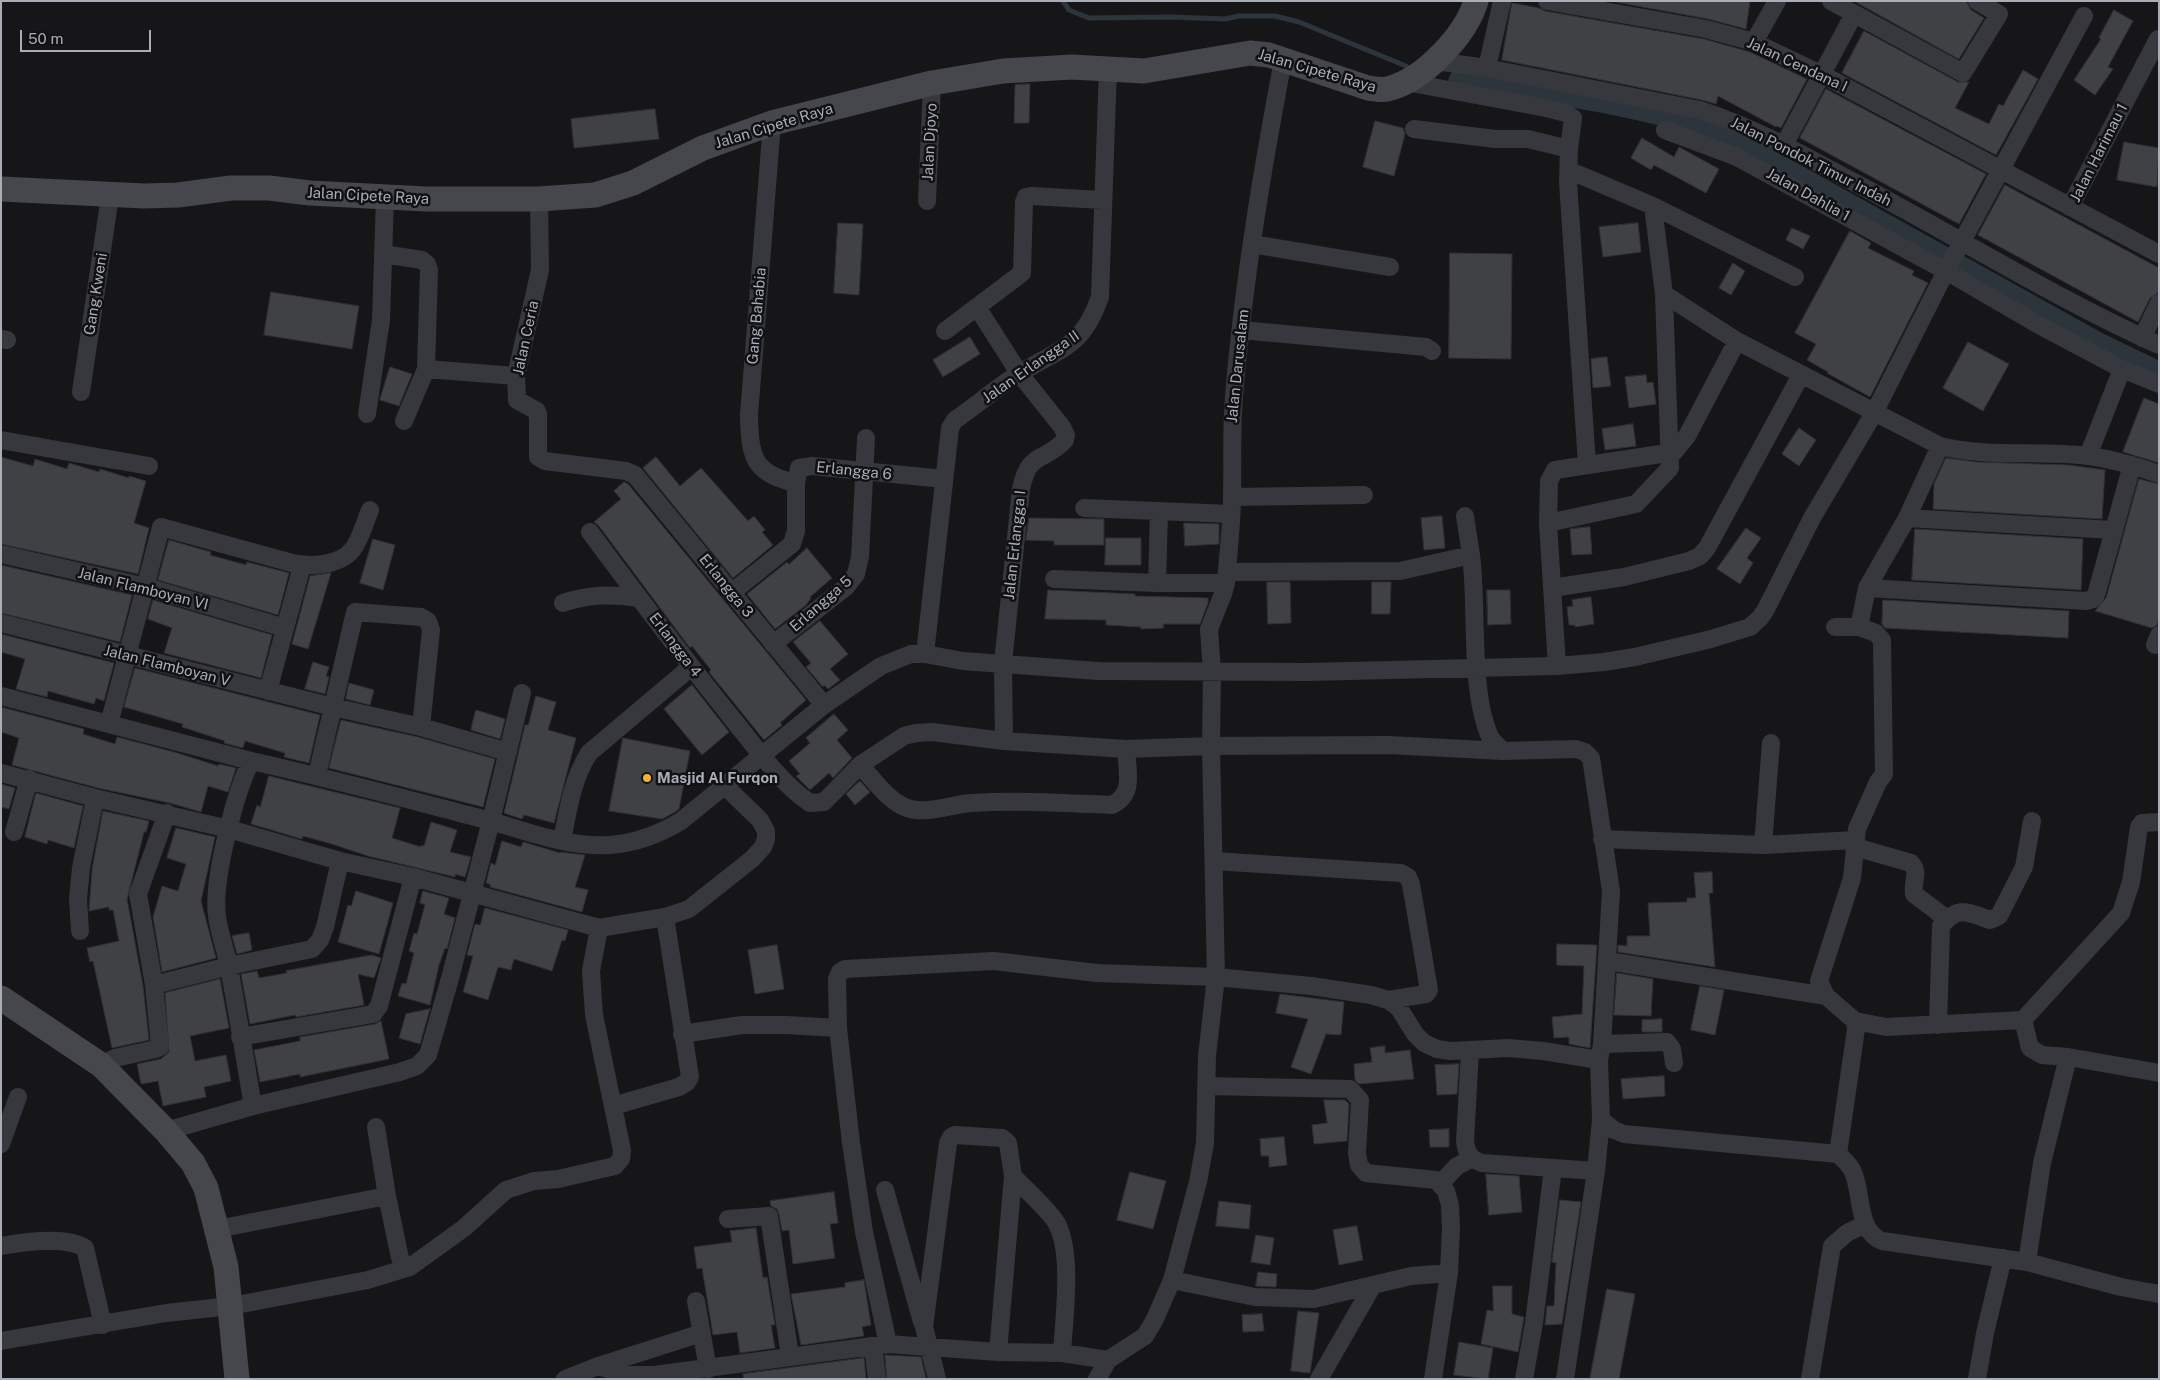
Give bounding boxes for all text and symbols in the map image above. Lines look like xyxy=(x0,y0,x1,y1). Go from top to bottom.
scale bar xyxy=(22,20,154,52)
text: 50 m xyxy=(28,30,63,47)
street label: Jalan Cendana I xyxy=(1744,34,1850,96)
street label: Jalan Cipete Raya xyxy=(1256,45,1378,97)
street label: Jalan Cipete Raya xyxy=(713,100,835,152)
street label: Jalan Harimau 1 xyxy=(2066,101,2132,205)
street label: Jalan Djoyo xyxy=(919,102,941,182)
street label: Jalan Pondok Timur Indah xyxy=(1728,114,1894,210)
street label: Jalan Dahlia 1 xyxy=(1763,165,1853,225)
street label: Jalan Cipete Raya xyxy=(306,184,430,208)
street label: Gang Kweni xyxy=(81,252,111,336)
street label: Gang Bahabia xyxy=(744,267,770,365)
street label: Jalan Ceria xyxy=(509,299,543,377)
street label: Jalan Darusalam xyxy=(1223,308,1253,424)
street label: Jalan Erlangga II xyxy=(979,327,1083,407)
street label: Erlangga 6 xyxy=(815,458,893,484)
street label: Jalan Erlangga I xyxy=(1000,489,1030,601)
street label: Erlangga 3 xyxy=(695,551,757,621)
street label: Jalan Flamboyan VI xyxy=(76,564,210,614)
street label: Erlangga 5 xyxy=(786,572,856,636)
street label: Erlangga 4 xyxy=(645,609,705,681)
street label: Jalan Flamboyan V xyxy=(102,642,232,690)
place label: Masjid Al Furqon xyxy=(657,769,778,787)
marker: Masjid Al Furqon xyxy=(641,772,653,784)

